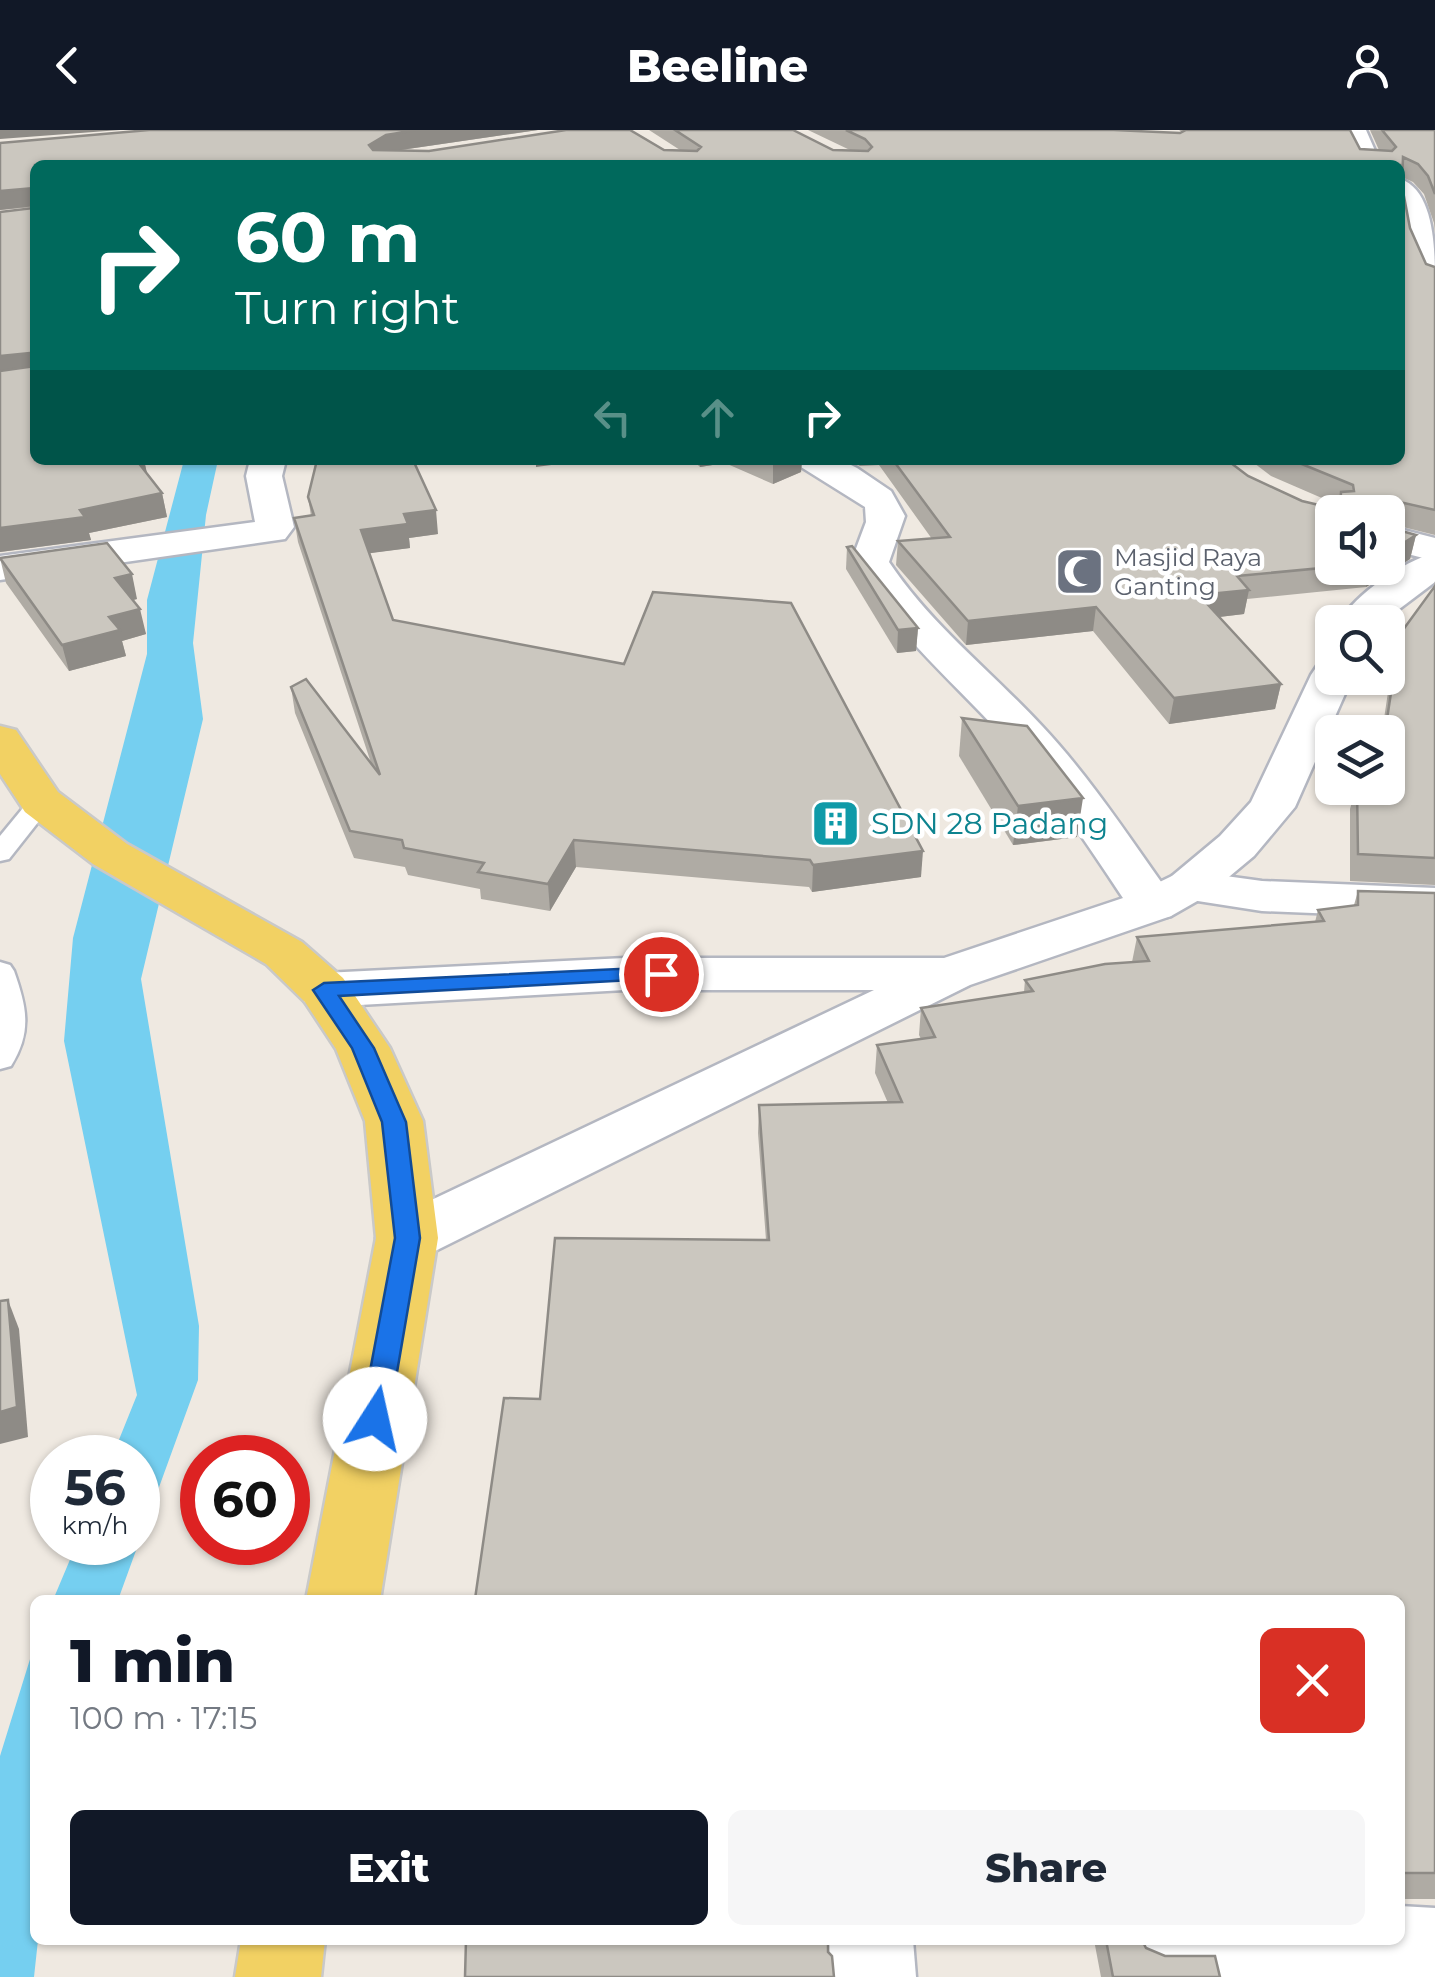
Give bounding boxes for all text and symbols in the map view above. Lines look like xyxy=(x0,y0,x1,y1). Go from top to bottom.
icon: back xyxy=(40,38,95,93)
text: Beeline xyxy=(627,38,808,93)
icon: person xyxy=(1340,38,1395,93)
text: 60 m xyxy=(235,194,420,280)
icon: right xyxy=(70,200,200,330)
text: Turn right xyxy=(235,280,460,335)
icon: left xyxy=(585,390,640,445)
icon: ahead xyxy=(690,390,745,445)
icon: right xyxy=(795,390,850,445)
map controls xyxy=(1315,495,1405,805)
button: sound xyxy=(1315,495,1405,585)
place label: Masjid Raya Ganting xyxy=(1114,542,1262,601)
mosque icon: Masjid Raya Ganting xyxy=(1053,545,1105,597)
button: search xyxy=(1315,605,1405,695)
button: layers xyxy=(1315,715,1405,805)
building icon: SDN 28 Padang xyxy=(810,797,862,849)
place label: SDN 28 Padang xyxy=(871,805,1108,842)
pin xyxy=(619,932,704,1017)
icon: arrive xyxy=(634,947,689,1002)
position arrow xyxy=(323,1367,427,1471)
speed limit sign: 60 xyxy=(180,1435,310,1565)
text: 56 xyxy=(64,1457,126,1518)
text: km/h xyxy=(62,1510,128,1540)
text: 1 min xyxy=(70,1624,235,1697)
button: close xyxy=(1260,1628,1365,1733)
text: 100 m · 17:15 xyxy=(70,1698,257,1737)
button: Exit xyxy=(70,1810,708,1925)
button: Share xyxy=(728,1810,1365,1925)

